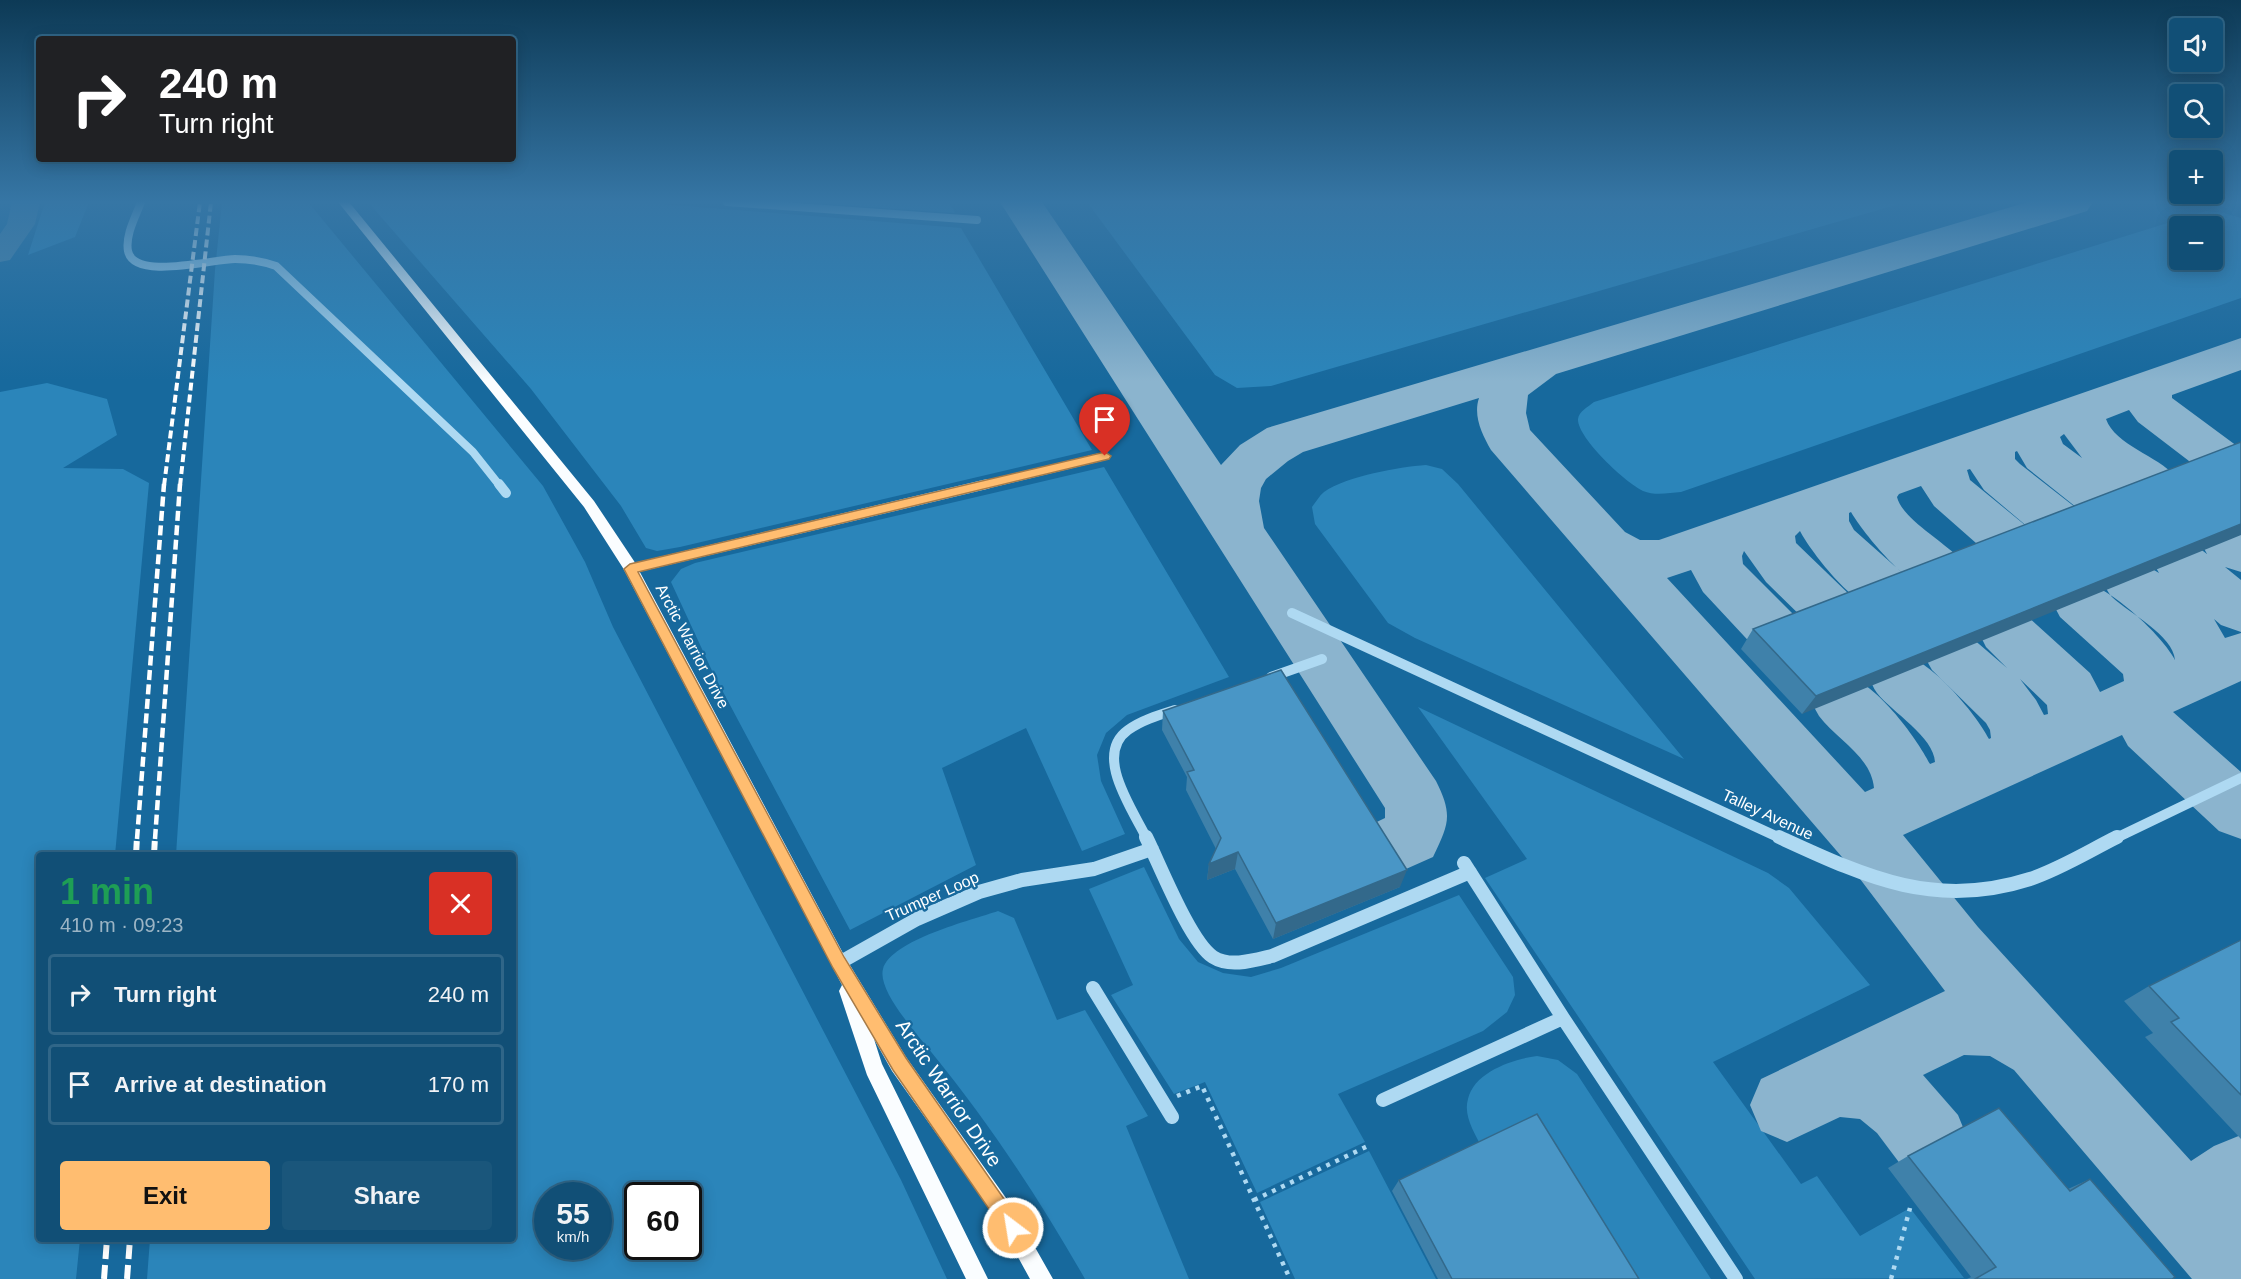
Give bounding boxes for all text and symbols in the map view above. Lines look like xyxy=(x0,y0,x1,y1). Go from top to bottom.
map controls xyxy=(2169,18,2223,270)
button: sound xyxy=(2169,18,2223,72)
icon: right xyxy=(60,60,138,138)
text: 240 m xyxy=(159,60,278,107)
button: search xyxy=(2169,84,2223,138)
text: Turn right xyxy=(159,109,274,139)
button: + xyxy=(2169,150,2223,204)
button: − xyxy=(2169,216,2223,270)
pin xyxy=(1079,394,1130,456)
icon: arrive xyxy=(1088,403,1121,436)
street label: Arctic Warrior Drive xyxy=(653,581,733,711)
street label: Talley Avenue xyxy=(1720,786,1816,843)
street label: Trumper Loop xyxy=(883,868,981,925)
text: 1 min xyxy=(60,871,154,912)
button: close xyxy=(429,872,492,935)
text: 410 m · 09:23 xyxy=(60,914,183,936)
icon: right xyxy=(63,978,96,1011)
text: Turn right xyxy=(114,982,216,1007)
text: 240 m xyxy=(428,982,489,1007)
street label: Arctic Warrior Drive xyxy=(892,1015,1006,1171)
icon: arrive xyxy=(63,1068,96,1101)
text: Arrive at destination xyxy=(114,1072,327,1097)
text: 170 m xyxy=(428,1072,489,1097)
button: Exit xyxy=(60,1161,270,1230)
button: Share xyxy=(282,1161,492,1230)
speed limit sign: 60 xyxy=(624,1182,702,1260)
position arrow xyxy=(981,1196,1045,1260)
text: 55 xyxy=(556,1197,590,1230)
text: km/h xyxy=(557,1228,589,1245)

